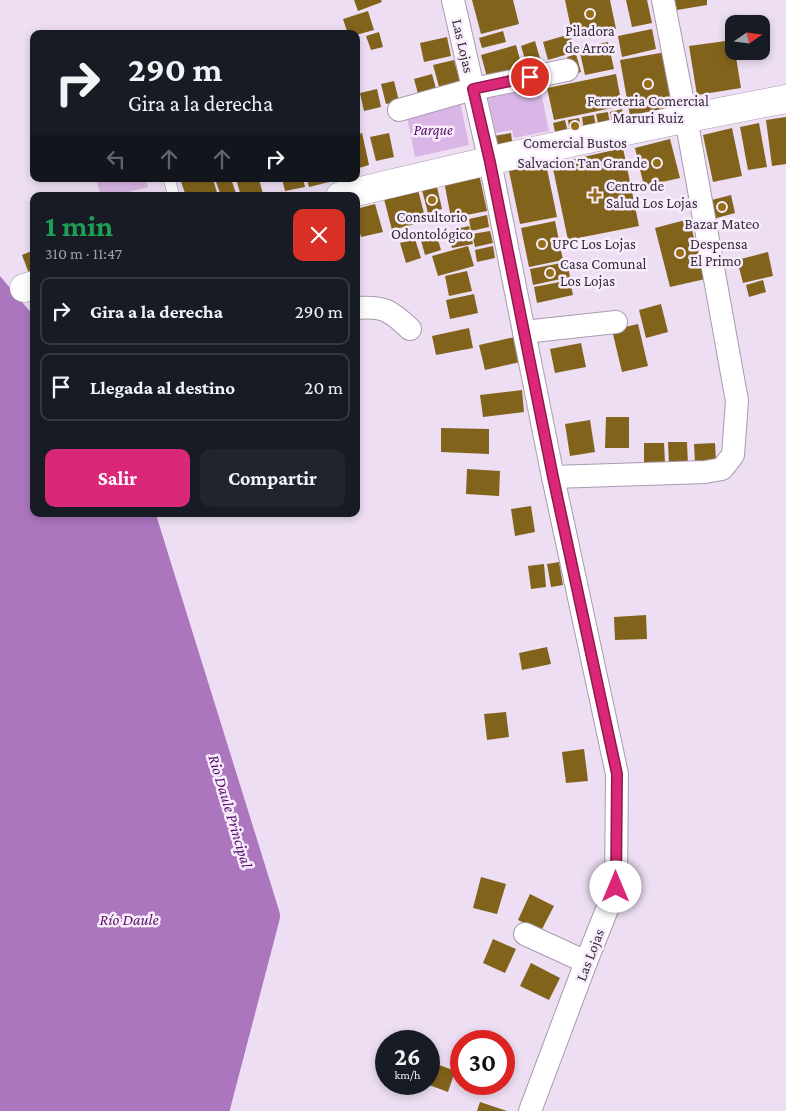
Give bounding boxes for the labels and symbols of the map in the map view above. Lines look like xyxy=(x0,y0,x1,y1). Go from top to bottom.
marker: Piladora de Arroz xyxy=(584,8,596,20)
north arrow xyxy=(725,15,770,60)
street label: Las Lojas xyxy=(448,18,477,75)
place label: Piladora de Arroz xyxy=(565,23,615,56)
pin xyxy=(509,56,551,98)
marker: Ferreteria Comercial Maruri Ruiz xyxy=(642,78,654,90)
place label: Ferreteria Comercial Maruri Ruiz xyxy=(587,93,709,126)
marker: Comercial Bustos xyxy=(569,120,581,132)
park label: Parque xyxy=(413,122,453,139)
place label: Comercial Bustos xyxy=(523,135,627,151)
place label: Salvacion Tan Grande xyxy=(517,155,647,171)
marker: Salvacion Tan Grande xyxy=(651,157,663,169)
place label: Centro de Salud Los Lojas xyxy=(606,178,698,212)
marker: Centro de Salud Los Lojas xyxy=(588,188,602,202)
marker: Consultorio Odontológico xyxy=(426,194,438,206)
marker: Bazar Mateo xyxy=(716,201,728,213)
place label: Consultorio Odontológico xyxy=(391,209,473,243)
place label: Bazar Mateo xyxy=(685,216,759,232)
place label: UPC Los Lojas xyxy=(552,236,636,253)
place label: Despensa El Primo xyxy=(690,236,748,269)
marker: UPC Los Lojas xyxy=(536,238,548,250)
marker: Despensa El Primo xyxy=(674,247,686,259)
place label: Casa Comunal Los Lojas xyxy=(560,256,647,290)
marker: Casa Comunal Los Lojas xyxy=(544,267,556,279)
water label: Rio Daule Principal xyxy=(204,753,256,871)
position arrow xyxy=(589,860,641,912)
water label: Río Daule xyxy=(99,911,159,928)
street label: Las Lojas xyxy=(573,927,608,984)
speed limit sign: 30 xyxy=(450,1030,515,1095)

